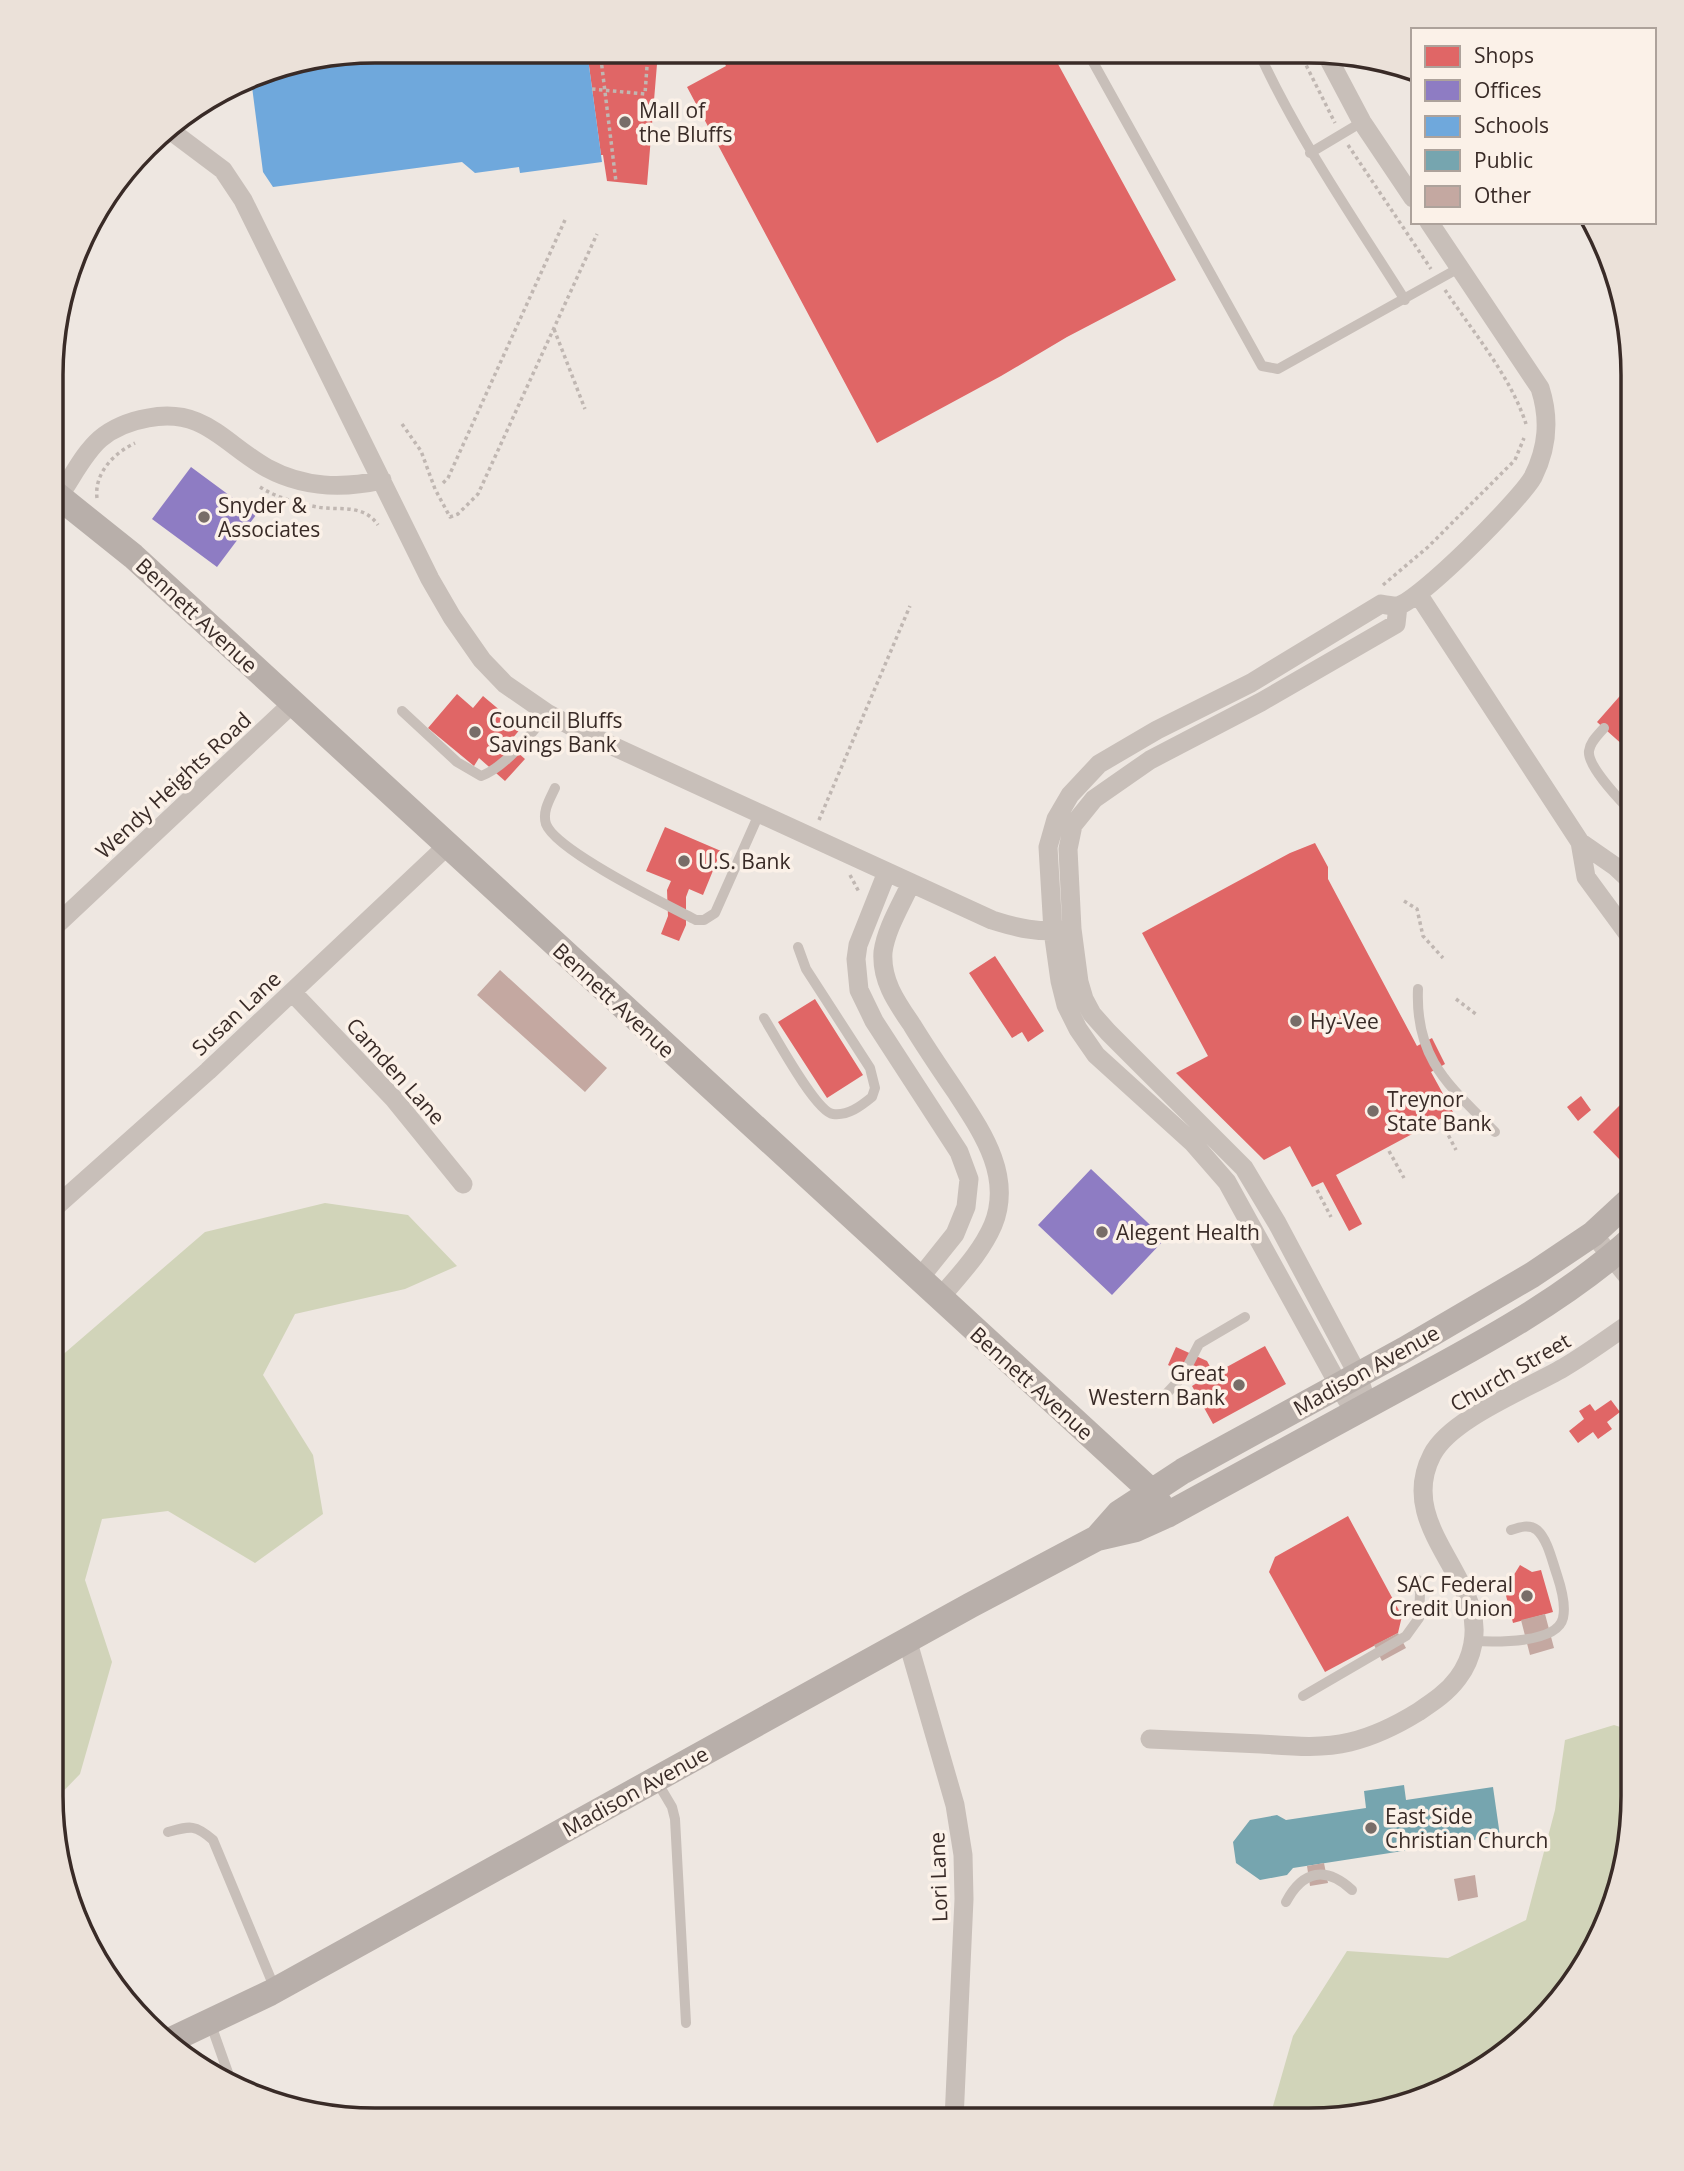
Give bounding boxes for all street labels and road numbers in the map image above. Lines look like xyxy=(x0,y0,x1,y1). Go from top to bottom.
street label: Bennett Avenue xyxy=(130,551,264,679)
street label: Wendy Heights Road xyxy=(89,706,257,864)
street label: Bennett Avenue xyxy=(547,936,681,1064)
street label: Susan Lane xyxy=(186,965,286,1061)
street label: Camden Lane xyxy=(341,1012,451,1130)
street label: Madison Avenue xyxy=(1288,1318,1444,1422)
street label: Bennett Avenue xyxy=(964,1320,1100,1446)
street label: Church Street xyxy=(1445,1326,1575,1418)
street label: Madison Avenue xyxy=(557,1739,713,1843)
street label: Lori Lane xyxy=(922,1831,954,1923)

